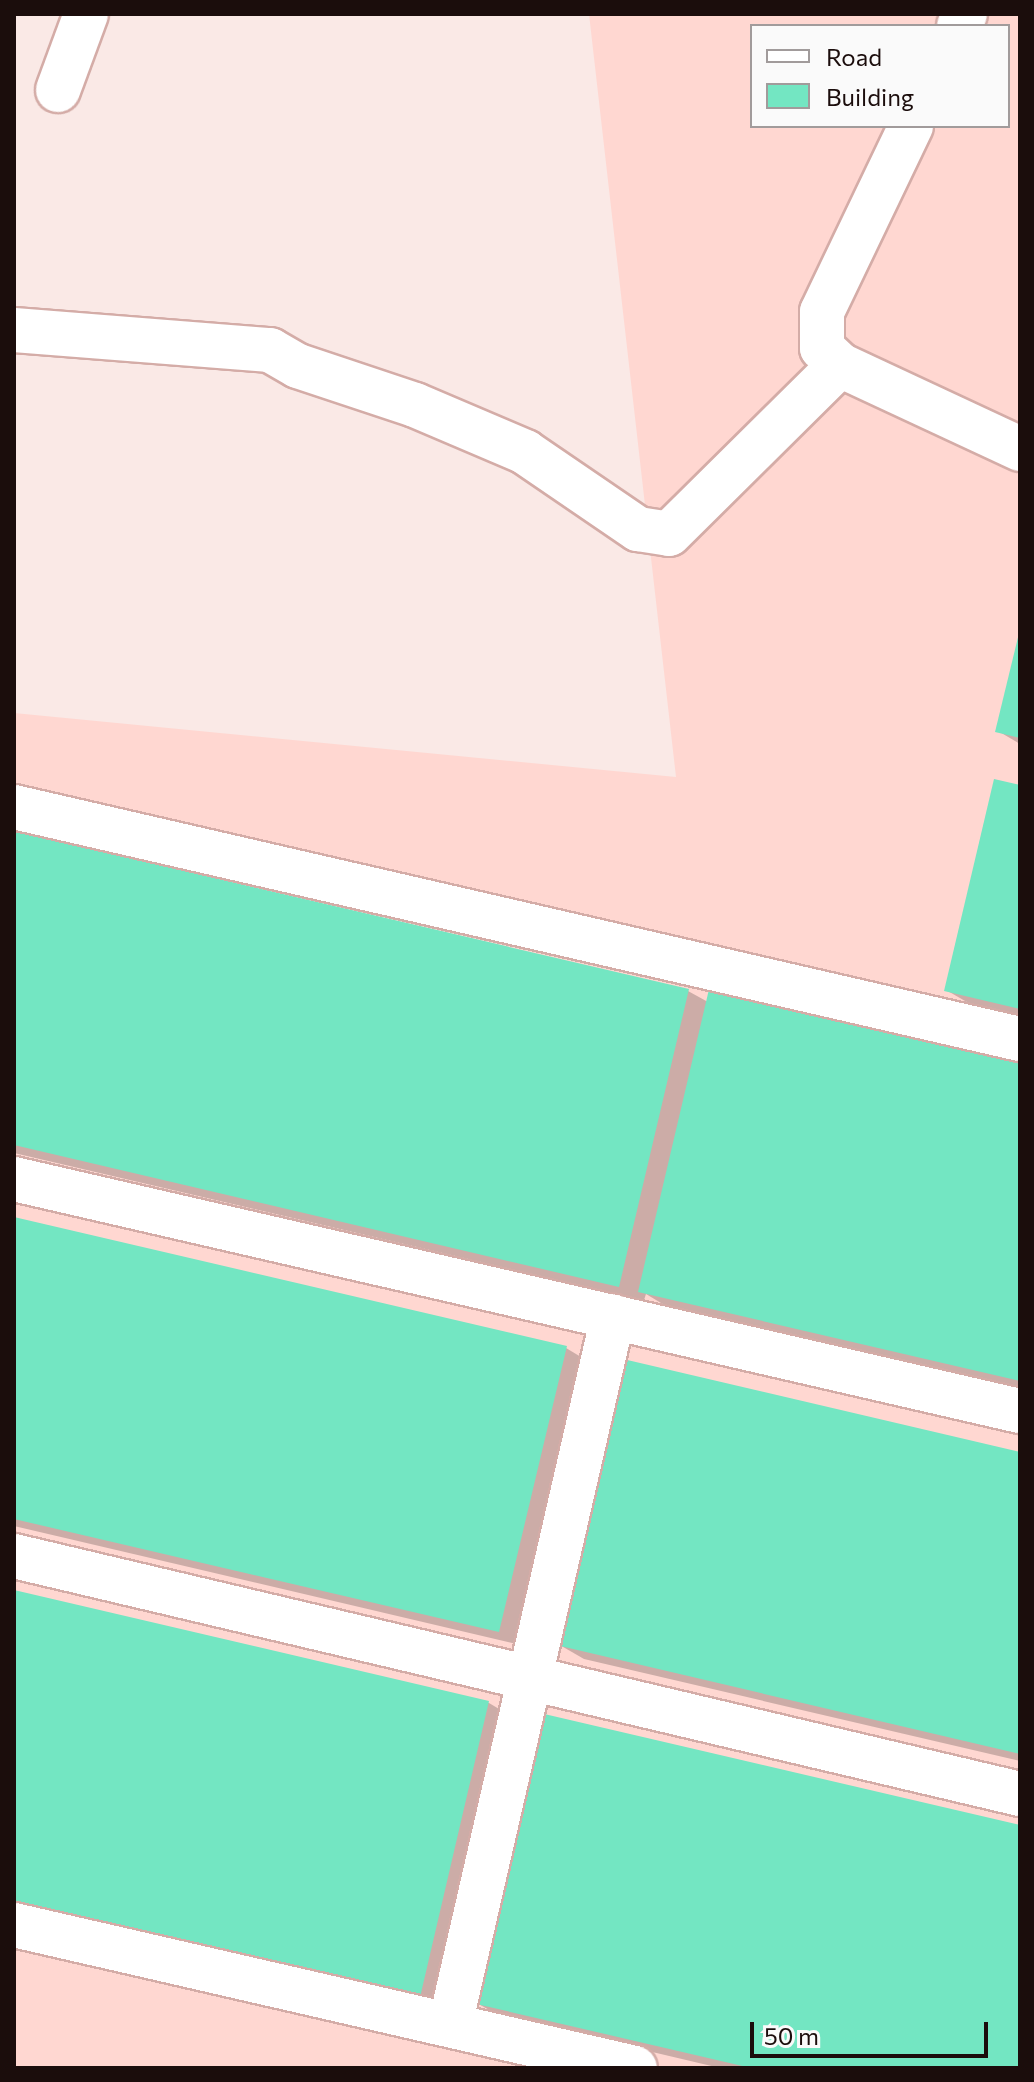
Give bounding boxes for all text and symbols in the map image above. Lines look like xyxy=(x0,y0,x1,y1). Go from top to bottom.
legend xyxy=(750,24,1010,128)
text: Road xyxy=(826,42,882,71)
text: Building xyxy=(826,82,914,111)
scale bar xyxy=(754,2006,992,2056)
text: 50 m xyxy=(764,2021,819,2050)

